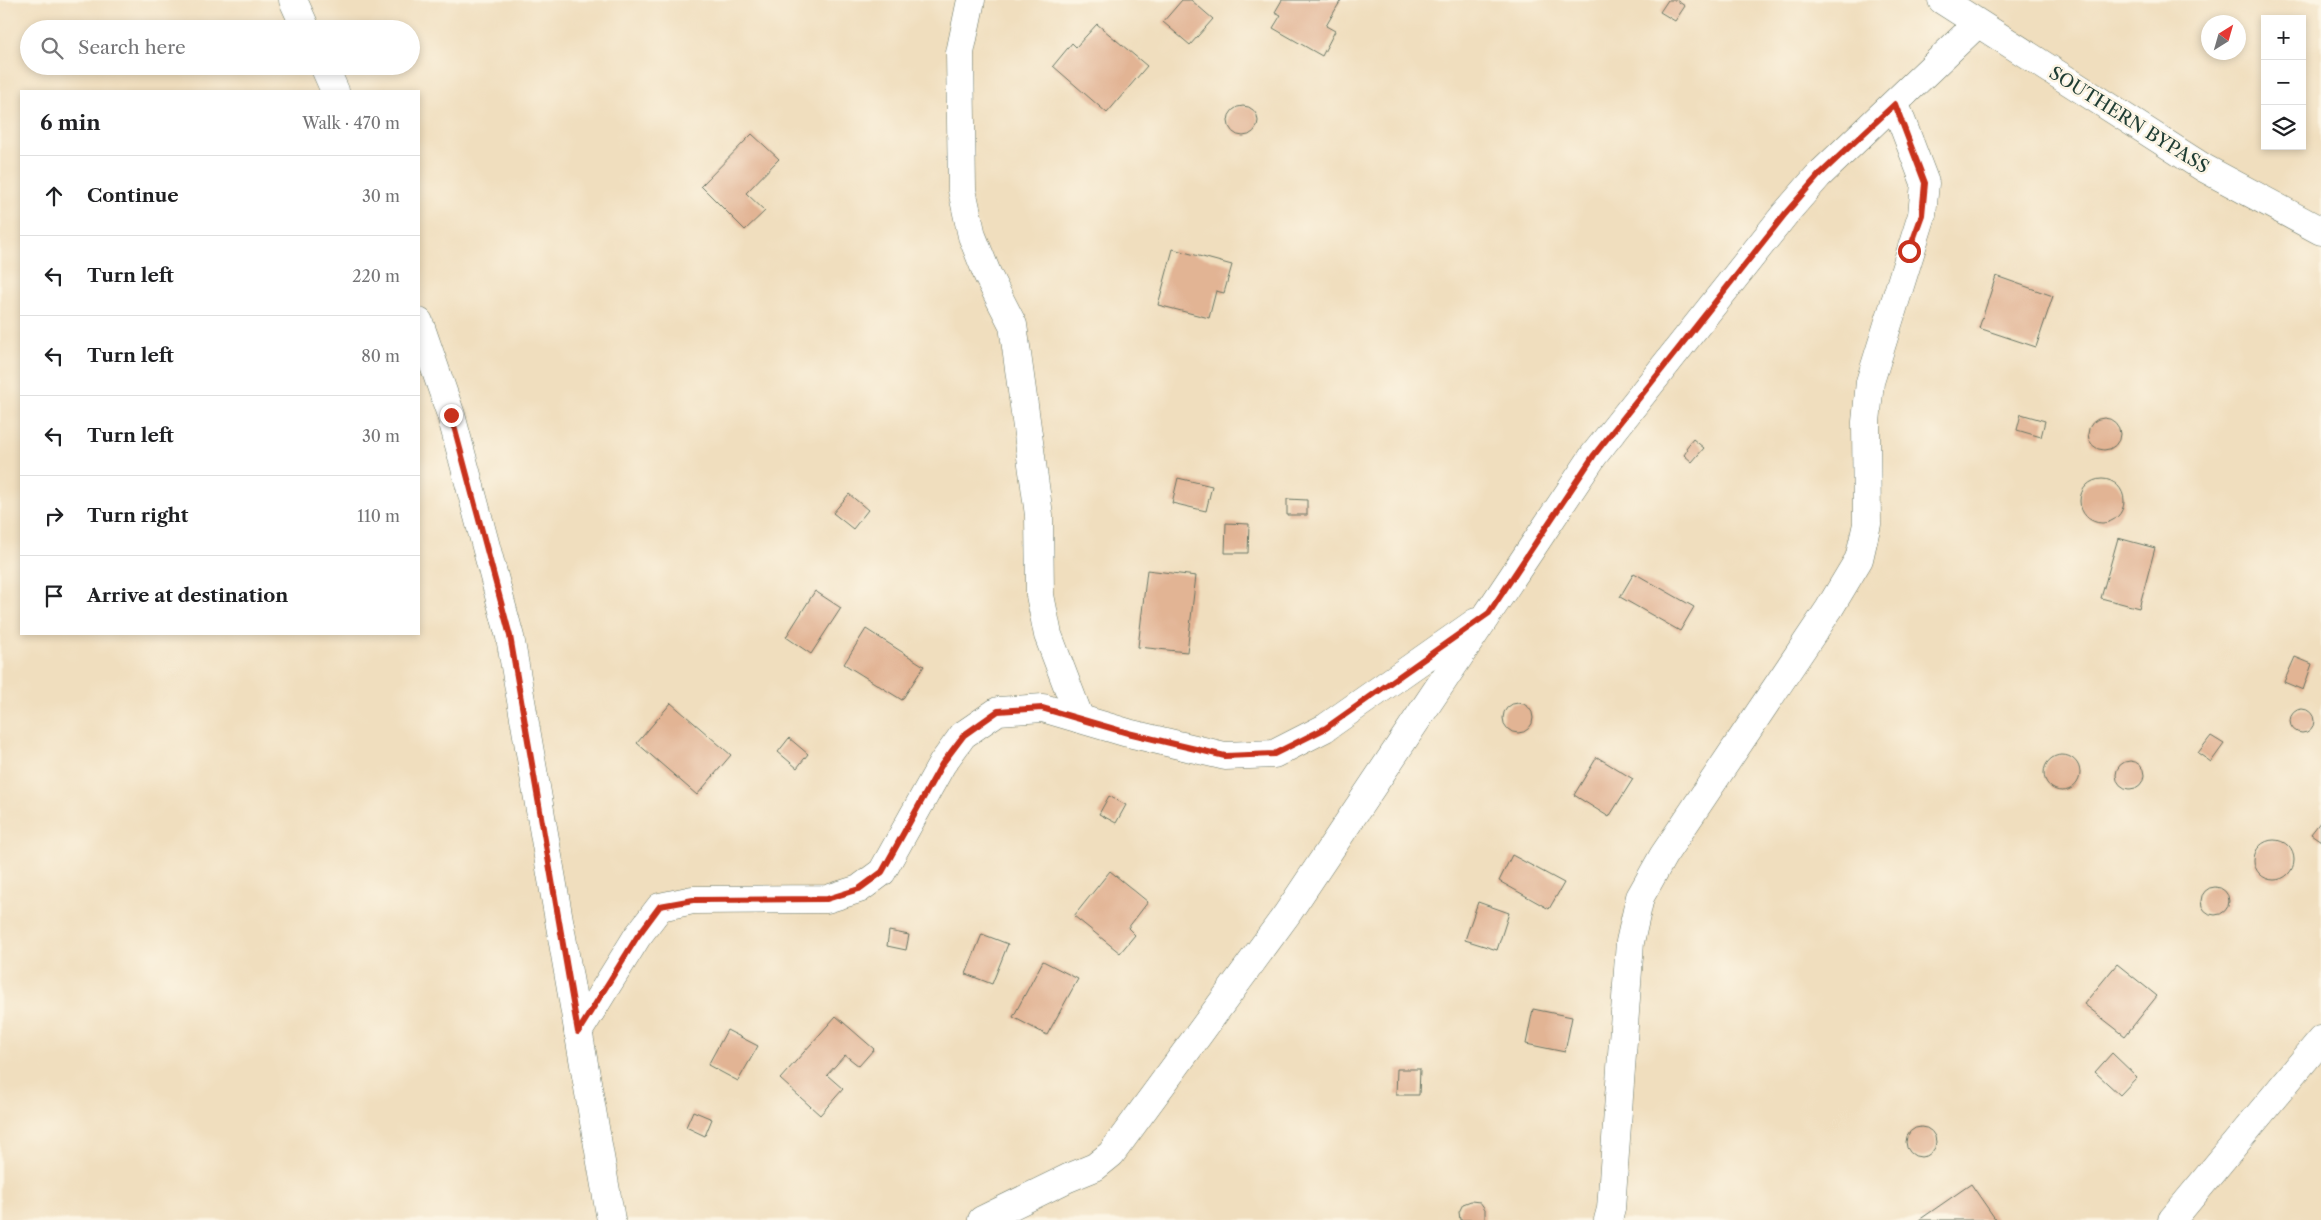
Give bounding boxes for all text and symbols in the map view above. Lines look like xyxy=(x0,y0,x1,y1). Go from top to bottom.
north arrow xyxy=(2201,15,2246,60)
map controls xyxy=(2261,15,2306,150)
button: + xyxy=(2261,15,2306,60)
search box xyxy=(20,20,420,75)
icon: search xyxy=(38,34,66,62)
text: Search here xyxy=(78,36,186,59)
button: − xyxy=(2261,60,2306,105)
street label: SOUTHERN BYPASS xyxy=(2045,62,2213,178)
button: layers xyxy=(2261,105,2306,150)
text: 6 min xyxy=(40,110,101,135)
text: Walk · 470 m xyxy=(302,113,400,133)
icon: ahead xyxy=(40,182,68,210)
text: Continue xyxy=(87,184,179,207)
text: 30 m xyxy=(362,186,400,206)
route start xyxy=(1898,240,1921,263)
icon: left xyxy=(40,262,68,290)
text: Turn left xyxy=(87,264,174,287)
text: 220 m xyxy=(352,266,400,286)
icon: left xyxy=(40,342,68,370)
text: Turn left xyxy=(87,344,174,367)
text: 80 m xyxy=(361,346,400,366)
route end xyxy=(440,404,463,427)
icon: left xyxy=(40,422,68,450)
text: Turn left xyxy=(87,424,174,447)
text: 30 m xyxy=(362,426,400,446)
icon: right xyxy=(40,502,68,530)
text: Turn right xyxy=(87,504,188,527)
text: 110 m xyxy=(357,506,400,526)
icon: arrive xyxy=(40,582,68,610)
text: Arrive at destination xyxy=(87,584,288,607)

